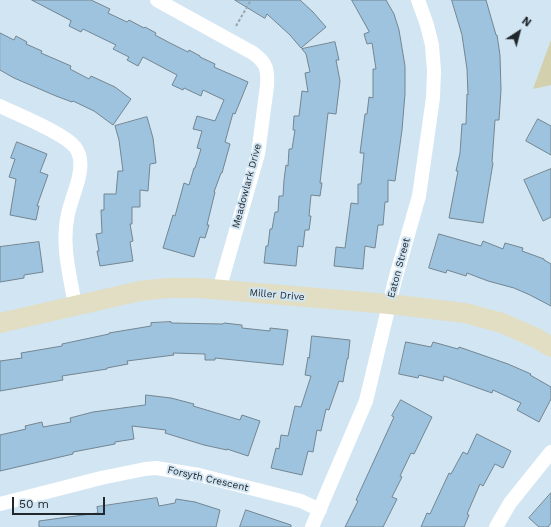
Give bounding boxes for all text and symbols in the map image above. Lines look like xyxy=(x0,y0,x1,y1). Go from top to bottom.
north arrow xyxy=(499,12,539,52)
text: N xyxy=(519,14,533,30)
street label: Meadowlark Drive xyxy=(230,142,264,230)
street label: Eaton Street xyxy=(385,237,413,299)
street label: Miller Drive xyxy=(249,287,305,303)
street label: Forsyth Crescent xyxy=(166,464,250,494)
scale bar xyxy=(14,489,107,515)
text: 50 m xyxy=(19,497,49,511)

